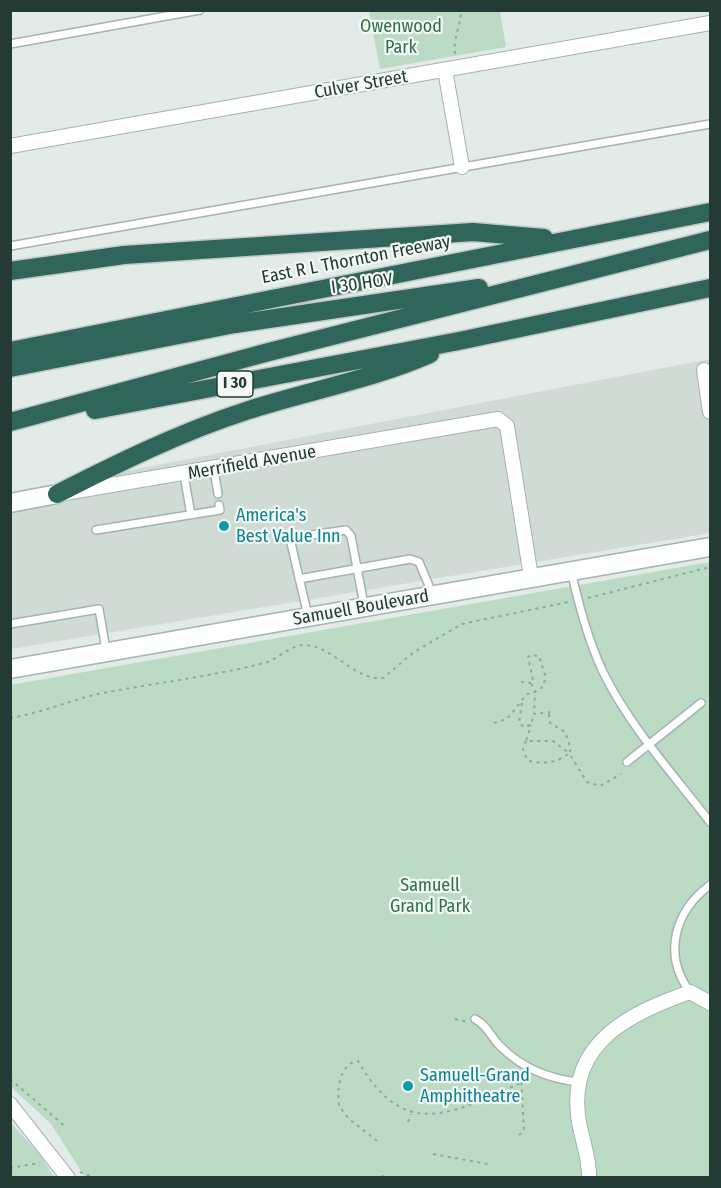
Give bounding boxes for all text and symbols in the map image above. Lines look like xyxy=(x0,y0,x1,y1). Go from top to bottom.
park label: Owenwood Park xyxy=(360,16,442,58)
street label: Culver Street xyxy=(313,66,409,104)
street label: East R L Thornton Freeway xyxy=(260,231,452,289)
street label: I 30 HOV xyxy=(330,269,394,299)
road number: I 30 xyxy=(217,371,253,397)
street label: Merrifield Avenue xyxy=(186,441,318,485)
place label: America's Best Value Inn xyxy=(236,505,341,548)
marker: America's Best Value Inn xyxy=(217,519,231,533)
street label: Samuell Boulevard xyxy=(291,585,431,631)
park label: Samuell Grand Park xyxy=(390,875,470,918)
place label: Samuell-Grand Amphitheatre xyxy=(420,1065,530,1108)
marker: Samuell-Grand Amphitheatre xyxy=(401,1079,415,1093)

